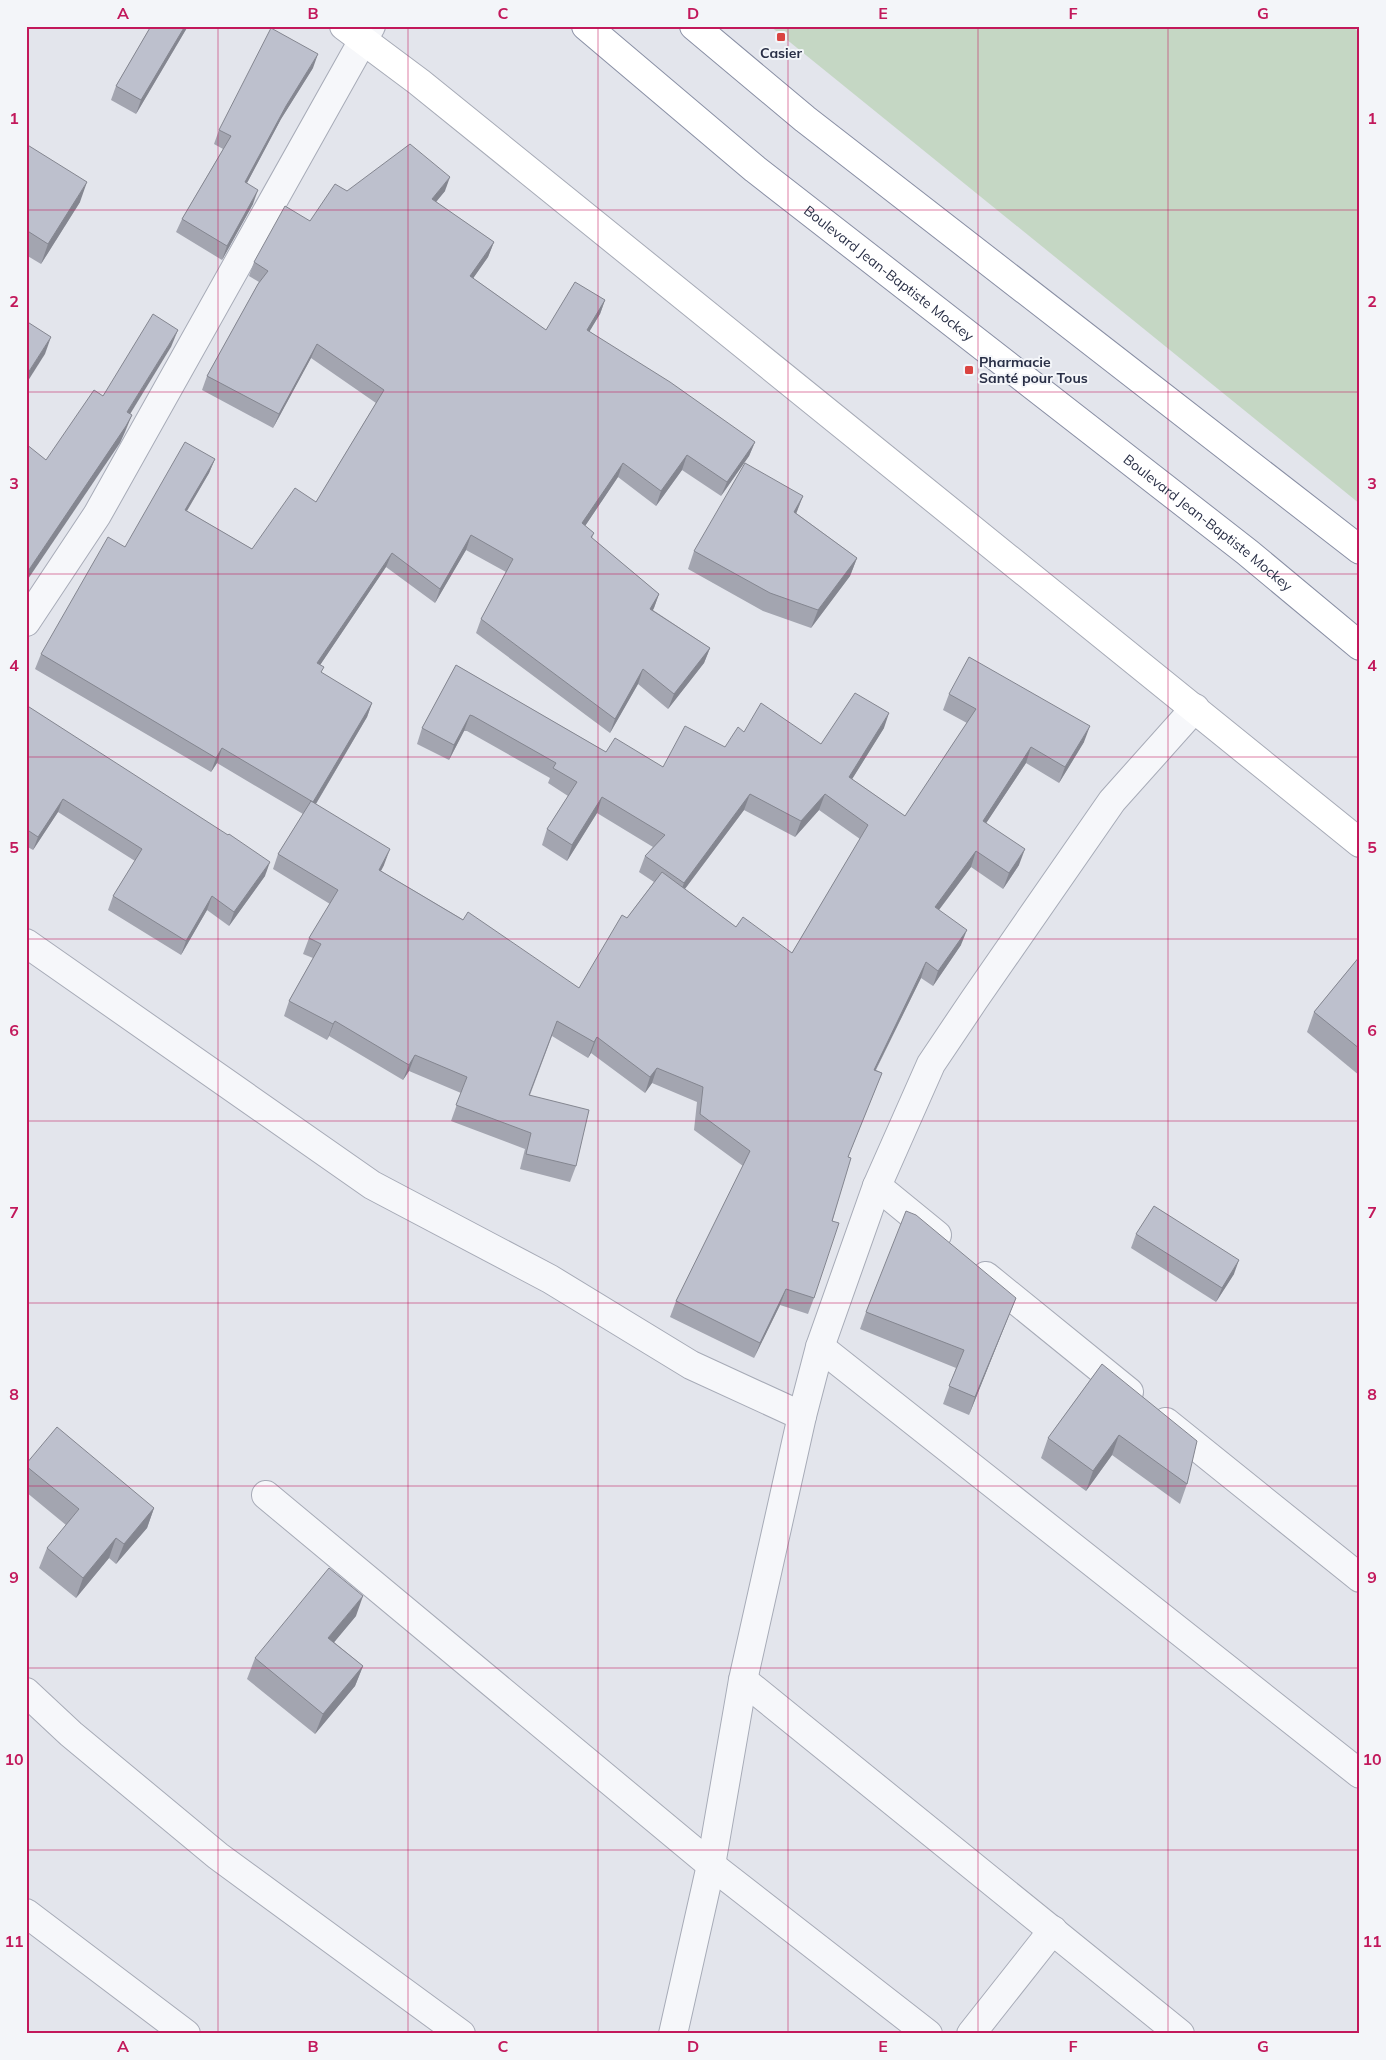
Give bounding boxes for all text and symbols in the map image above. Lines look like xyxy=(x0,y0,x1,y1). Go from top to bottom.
text: A xyxy=(117,3,129,23)
text: B xyxy=(307,3,319,23)
text: C xyxy=(498,3,509,23)
text: D xyxy=(687,3,699,23)
text: E xyxy=(878,3,888,23)
text: F xyxy=(1068,3,1078,23)
text: G xyxy=(1257,3,1269,23)
marker: Casier xyxy=(775,31,787,43)
place label: Casier xyxy=(760,44,802,62)
text: 1 xyxy=(9,108,19,128)
text: 1 xyxy=(1367,108,1377,128)
street label: Boulevard Jean-Baptiste Mockey xyxy=(800,201,978,345)
text: 2 xyxy=(9,291,19,311)
text: 2 xyxy=(1367,291,1377,311)
place label: Pharmacie Santé pour Tous xyxy=(979,353,1088,387)
marker: Pharmacie Santé pour Tous xyxy=(963,364,975,376)
street label: Boulevard Jean-Baptiste Mockey xyxy=(1120,450,1297,595)
text: 3 xyxy=(9,473,19,493)
text: 3 xyxy=(1367,473,1377,493)
text: 4 xyxy=(9,655,19,675)
text: 4 xyxy=(1367,655,1377,675)
text: 5 xyxy=(9,837,19,857)
text: 5 xyxy=(1367,837,1377,857)
text: 6 xyxy=(9,1020,19,1040)
text: 6 xyxy=(1367,1020,1377,1040)
text: 7 xyxy=(9,1202,19,1222)
text: 7 xyxy=(1367,1202,1377,1222)
text: 8 xyxy=(9,1384,19,1404)
text: 8 xyxy=(1367,1384,1377,1404)
text: 9 xyxy=(9,1567,19,1587)
text: 9 xyxy=(1367,1567,1377,1587)
text: 10 xyxy=(4,1749,24,1769)
text: 10 xyxy=(1362,1749,1382,1769)
text: 11 xyxy=(4,1931,24,1951)
text: 11 xyxy=(1362,1931,1382,1951)
text: A xyxy=(117,2036,129,2056)
text: B xyxy=(307,2036,319,2056)
text: C xyxy=(498,2036,509,2056)
text: D xyxy=(687,2036,699,2056)
text: E xyxy=(878,2036,888,2056)
text: F xyxy=(1068,2036,1078,2056)
text: G xyxy=(1257,2036,1269,2056)

